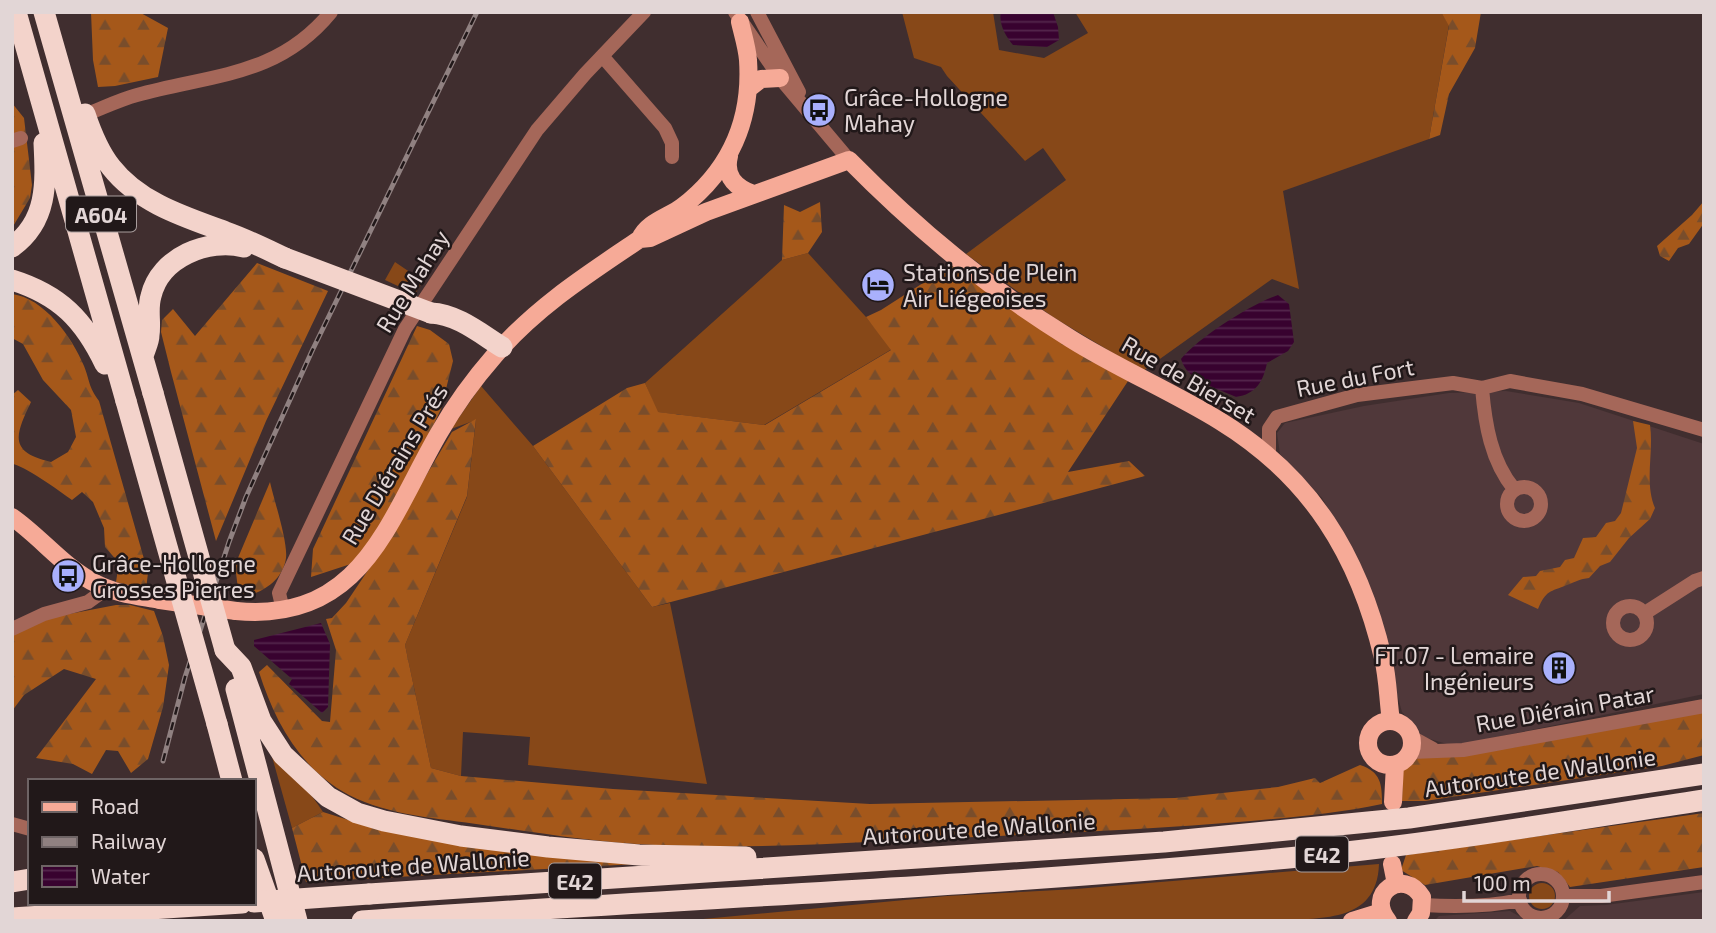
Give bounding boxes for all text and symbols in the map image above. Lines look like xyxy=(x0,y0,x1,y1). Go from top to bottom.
place label: Grâce-Hollogne Mahay xyxy=(844,83,1008,137)
bus stop icon: Grâce-Hollogne Mahay xyxy=(800,91,838,129)
road number: A604 xyxy=(66,196,136,232)
street label: Rue Mahay xyxy=(369,224,455,338)
place label: Stations de Plein Air Liégeoises xyxy=(903,258,1077,312)
hotel icon: Stations de Plein Air Liégeoises xyxy=(859,266,897,304)
street label: Rue de Bierset xyxy=(1117,329,1261,429)
street label: Rue du Fort xyxy=(1294,352,1416,402)
street label: Rue Diérains Prés xyxy=(335,379,453,549)
place label: Grâce-Hollogne Grosses Pierres xyxy=(92,549,256,603)
bus stop icon: Grâce-Hollogne Grosses Pierres xyxy=(49,557,87,595)
place label: FT.07 - Lemaire Ingénieurs xyxy=(1374,641,1534,695)
building icon: FT.07 - Lemaire Ingénieurs xyxy=(1540,649,1578,687)
street label: Rue Diérain Patar xyxy=(1473,679,1657,737)
street label: Autoroute de Wallonie xyxy=(1423,742,1657,802)
legend xyxy=(28,779,256,905)
text: Road xyxy=(91,793,139,818)
street label: Autoroute de Wallonie xyxy=(862,806,1096,850)
text: Railway xyxy=(91,828,167,853)
road number: E42 xyxy=(1296,836,1348,872)
street label: Autoroute de Wallonie xyxy=(296,843,530,887)
scale bar xyxy=(1464,860,1609,904)
text: Water xyxy=(91,863,150,888)
road number: E42 xyxy=(549,864,601,898)
text: 100 m xyxy=(1474,870,1531,895)

